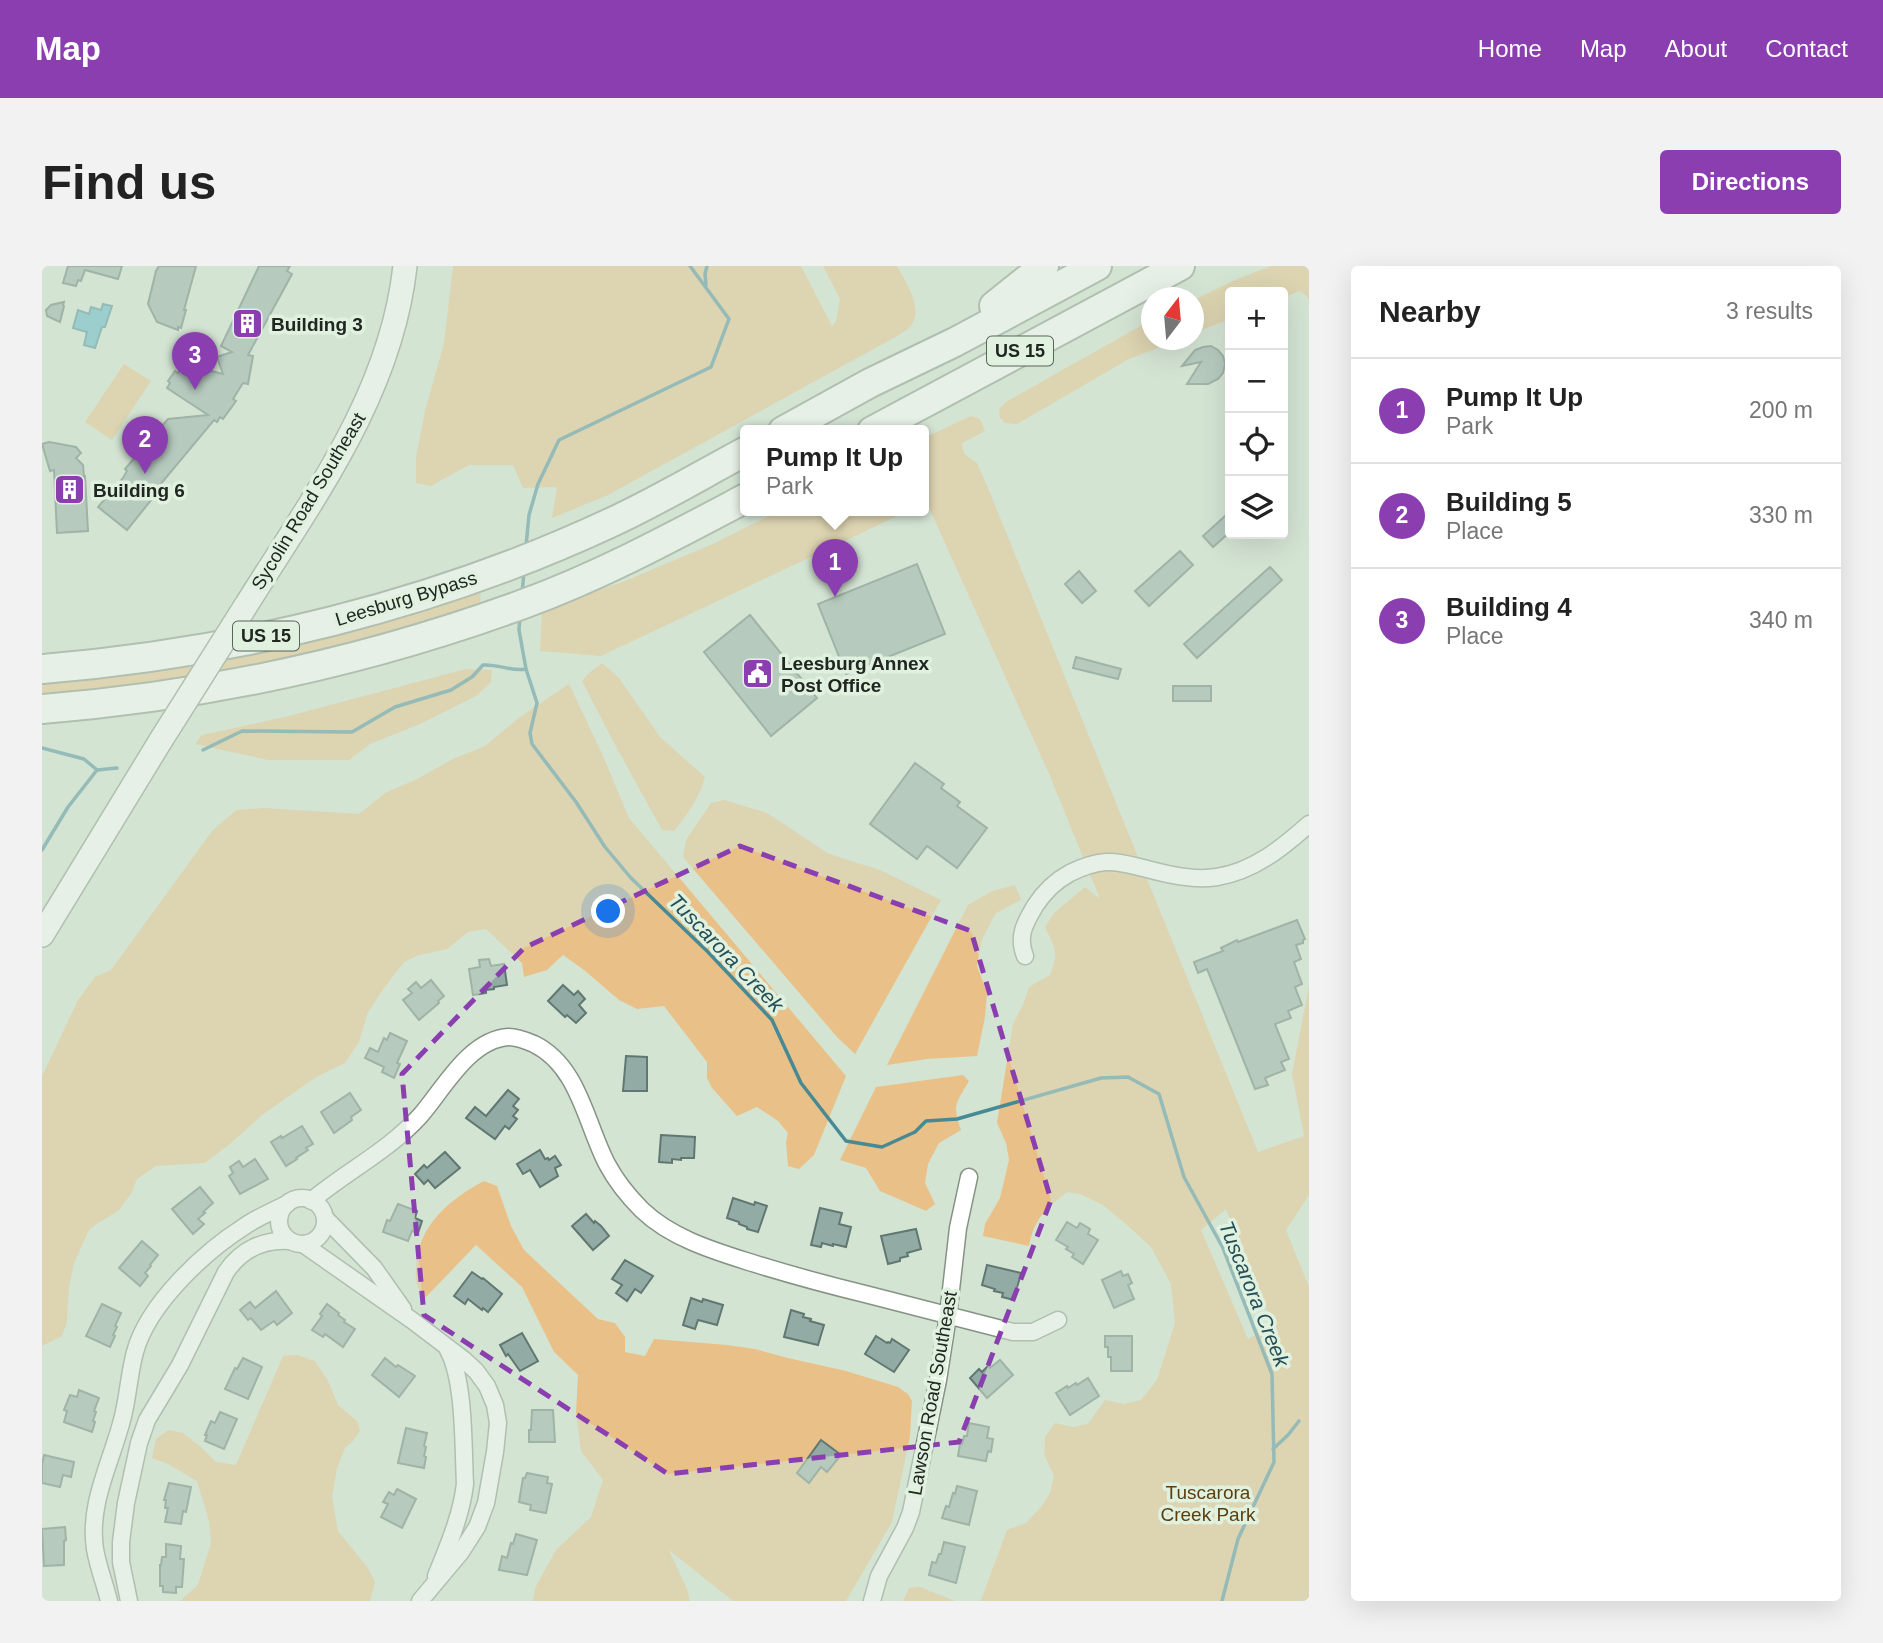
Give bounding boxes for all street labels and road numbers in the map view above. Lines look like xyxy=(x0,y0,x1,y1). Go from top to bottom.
road number: US 15 xyxy=(987,336,1053,366)
street label: Sycolin Road Southeast xyxy=(247,408,370,594)
street label: Leesburg Bypass xyxy=(333,567,479,630)
road number: US 15 xyxy=(233,622,299,650)
street label: Lawson Road Southeast xyxy=(904,1289,961,1497)

